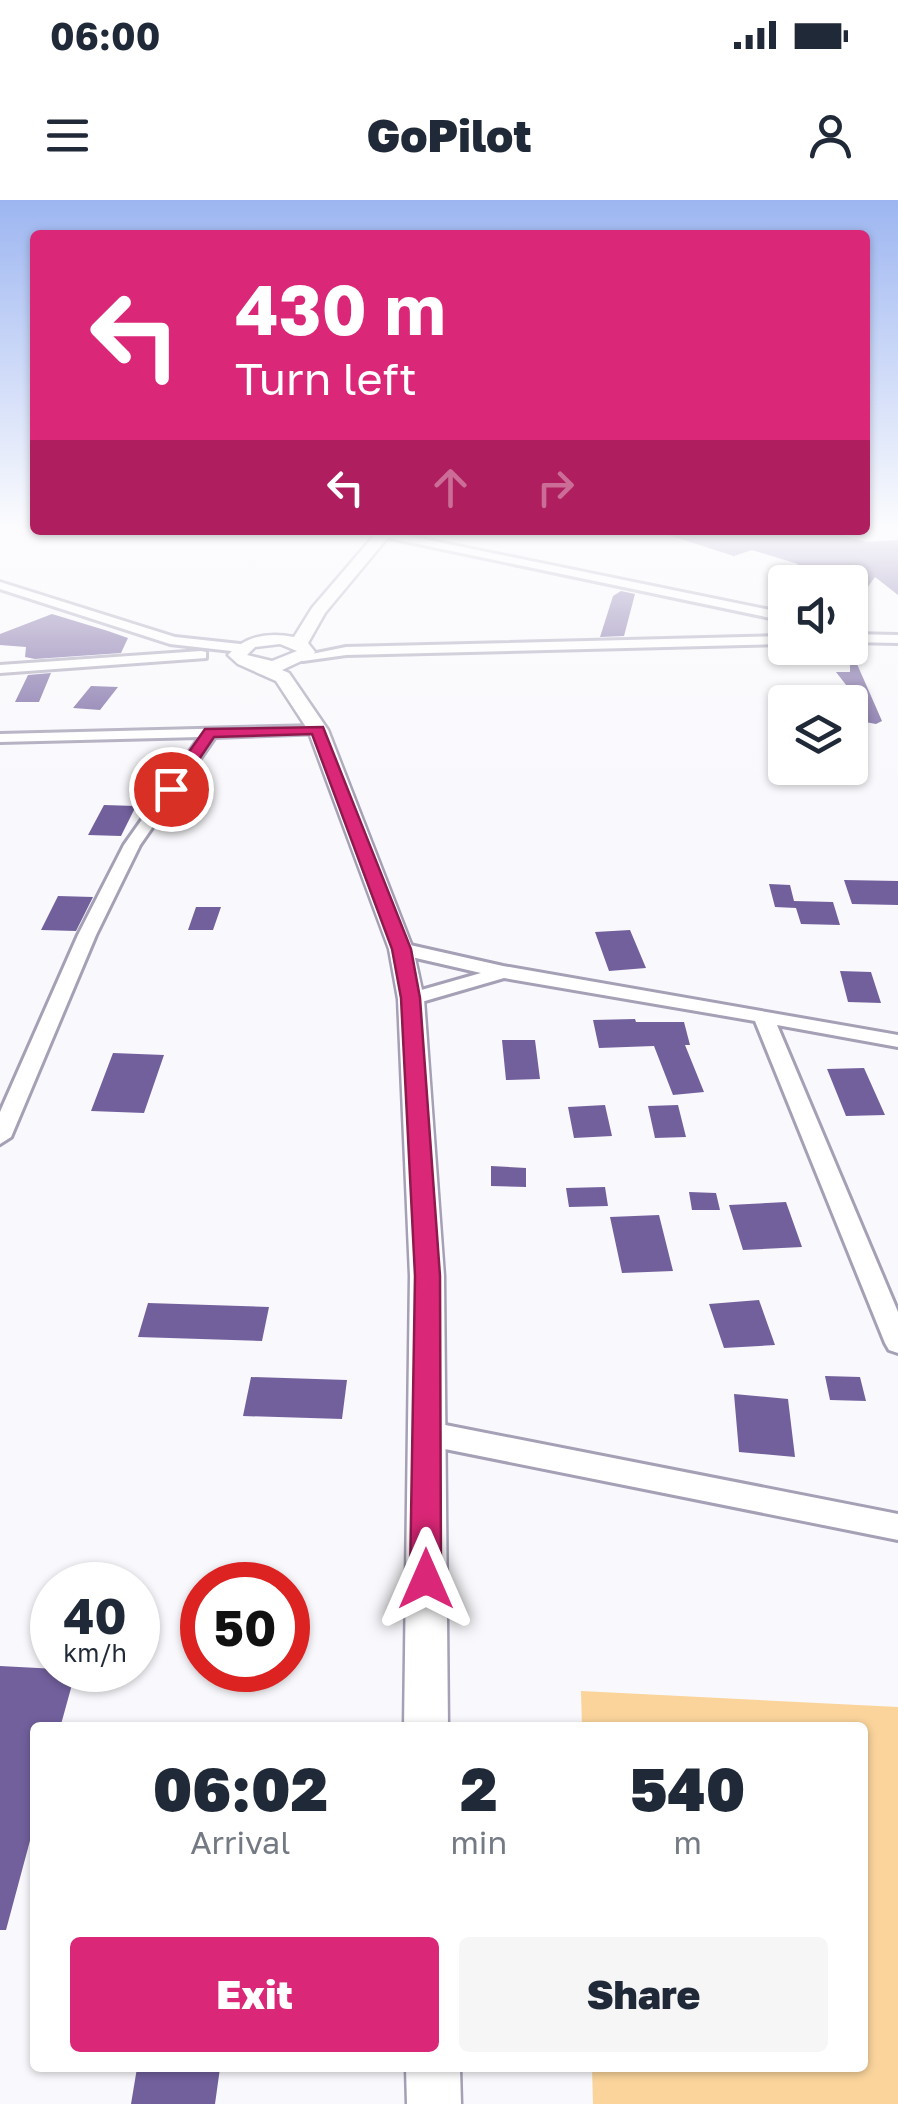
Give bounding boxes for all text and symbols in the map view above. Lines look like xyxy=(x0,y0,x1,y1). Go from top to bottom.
text: 06:00 xyxy=(50,13,160,58)
icon: menu xyxy=(40,108,95,163)
text: GoPilot xyxy=(366,108,532,162)
icon: person xyxy=(803,108,858,163)
text: 430 m xyxy=(235,266,446,350)
icon: left xyxy=(70,270,200,400)
text: Turn left xyxy=(235,351,417,405)
icon: left xyxy=(318,460,373,515)
icon: ahead xyxy=(423,460,478,515)
icon: right xyxy=(528,460,583,515)
map controls xyxy=(768,565,868,785)
button: sound xyxy=(768,565,868,665)
button: layers xyxy=(768,685,868,785)
pin xyxy=(129,747,214,832)
icon: arrive xyxy=(144,762,199,817)
position arrow xyxy=(374,1527,478,1631)
speed limit sign: 50 xyxy=(180,1562,310,1692)
text: 40 xyxy=(63,1585,127,1645)
text: km/h xyxy=(63,1637,127,1668)
text: 06:02 xyxy=(153,1752,328,1824)
text: 2 xyxy=(460,1752,497,1824)
text: 540 xyxy=(630,1752,745,1824)
text: Arrival xyxy=(190,1823,290,1861)
text: min xyxy=(451,1823,507,1861)
text: m xyxy=(673,1823,702,1861)
button: Exit xyxy=(70,1937,439,2052)
button: Share xyxy=(459,1937,828,2052)

